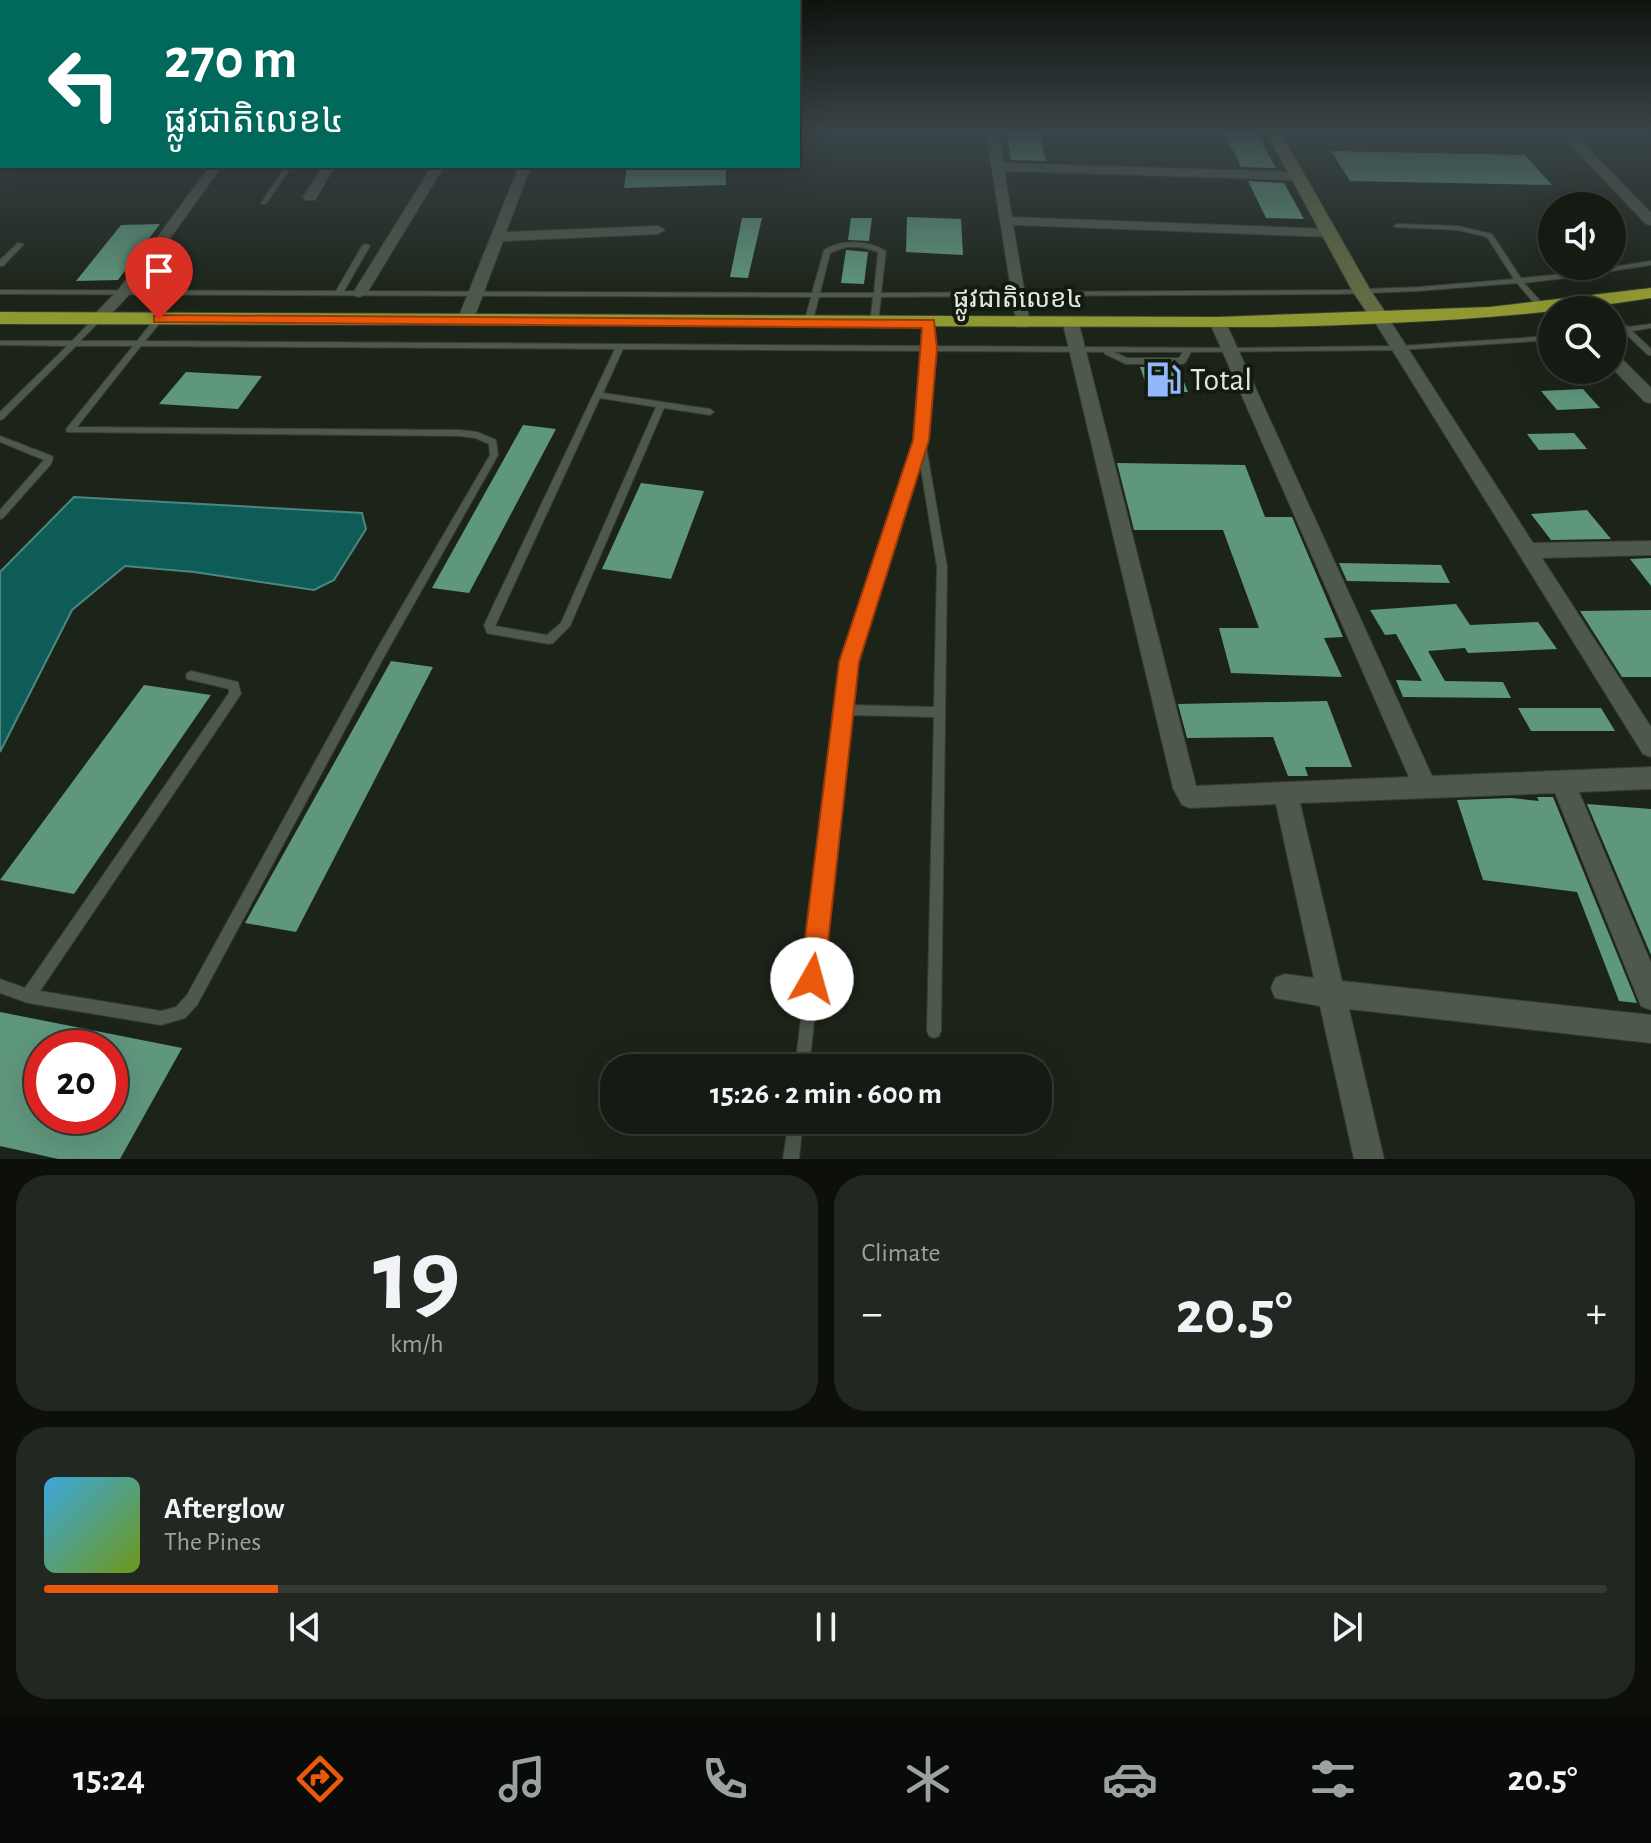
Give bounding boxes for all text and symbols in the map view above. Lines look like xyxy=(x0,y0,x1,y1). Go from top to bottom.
icon: left xyxy=(32,32,136,136)
text: 270 m xyxy=(164,32,297,88)
text: ផ្លូវជាតិលេខ៤ xyxy=(164,103,344,139)
map controls xyxy=(1538,192,1626,384)
button: sound xyxy=(1538,192,1626,280)
pin xyxy=(125,237,193,319)
icon: arrive xyxy=(137,249,181,293)
street label: ផ្លូវជាតិលេខ៤ xyxy=(953,285,1083,322)
button: search xyxy=(1538,296,1626,384)
fuel station icon: Total xyxy=(1145,360,1183,398)
place label: Total xyxy=(1190,364,1252,396)
position arrow xyxy=(770,937,854,1021)
speed limit sign: 20 xyxy=(24,1030,128,1134)
text: 15:26 · 2 min · 600 m xyxy=(710,1079,942,1109)
text: 19 xyxy=(373,1225,461,1329)
text: Climate xyxy=(862,1240,940,1266)
text: 20.5° xyxy=(1176,1284,1293,1344)
text: − xyxy=(862,1292,883,1336)
text: + xyxy=(1586,1292,1607,1336)
text: km/h xyxy=(390,1331,444,1357)
text: Afterglow xyxy=(164,1494,285,1524)
text: The Pines xyxy=(164,1529,261,1555)
icon: previous xyxy=(283,1605,327,1649)
icon: pause xyxy=(804,1605,848,1649)
icon: next xyxy=(1325,1605,1369,1649)
icon: directions xyxy=(292,1751,348,1807)
icon: music xyxy=(494,1751,550,1807)
icon: phone xyxy=(697,1751,753,1807)
icon: climate xyxy=(900,1751,956,1807)
icon: car xyxy=(1102,1751,1158,1807)
icon: filters xyxy=(1305,1751,1361,1807)
text: 15:24 xyxy=(73,1761,145,1797)
text: 20.5° xyxy=(1508,1761,1578,1797)

